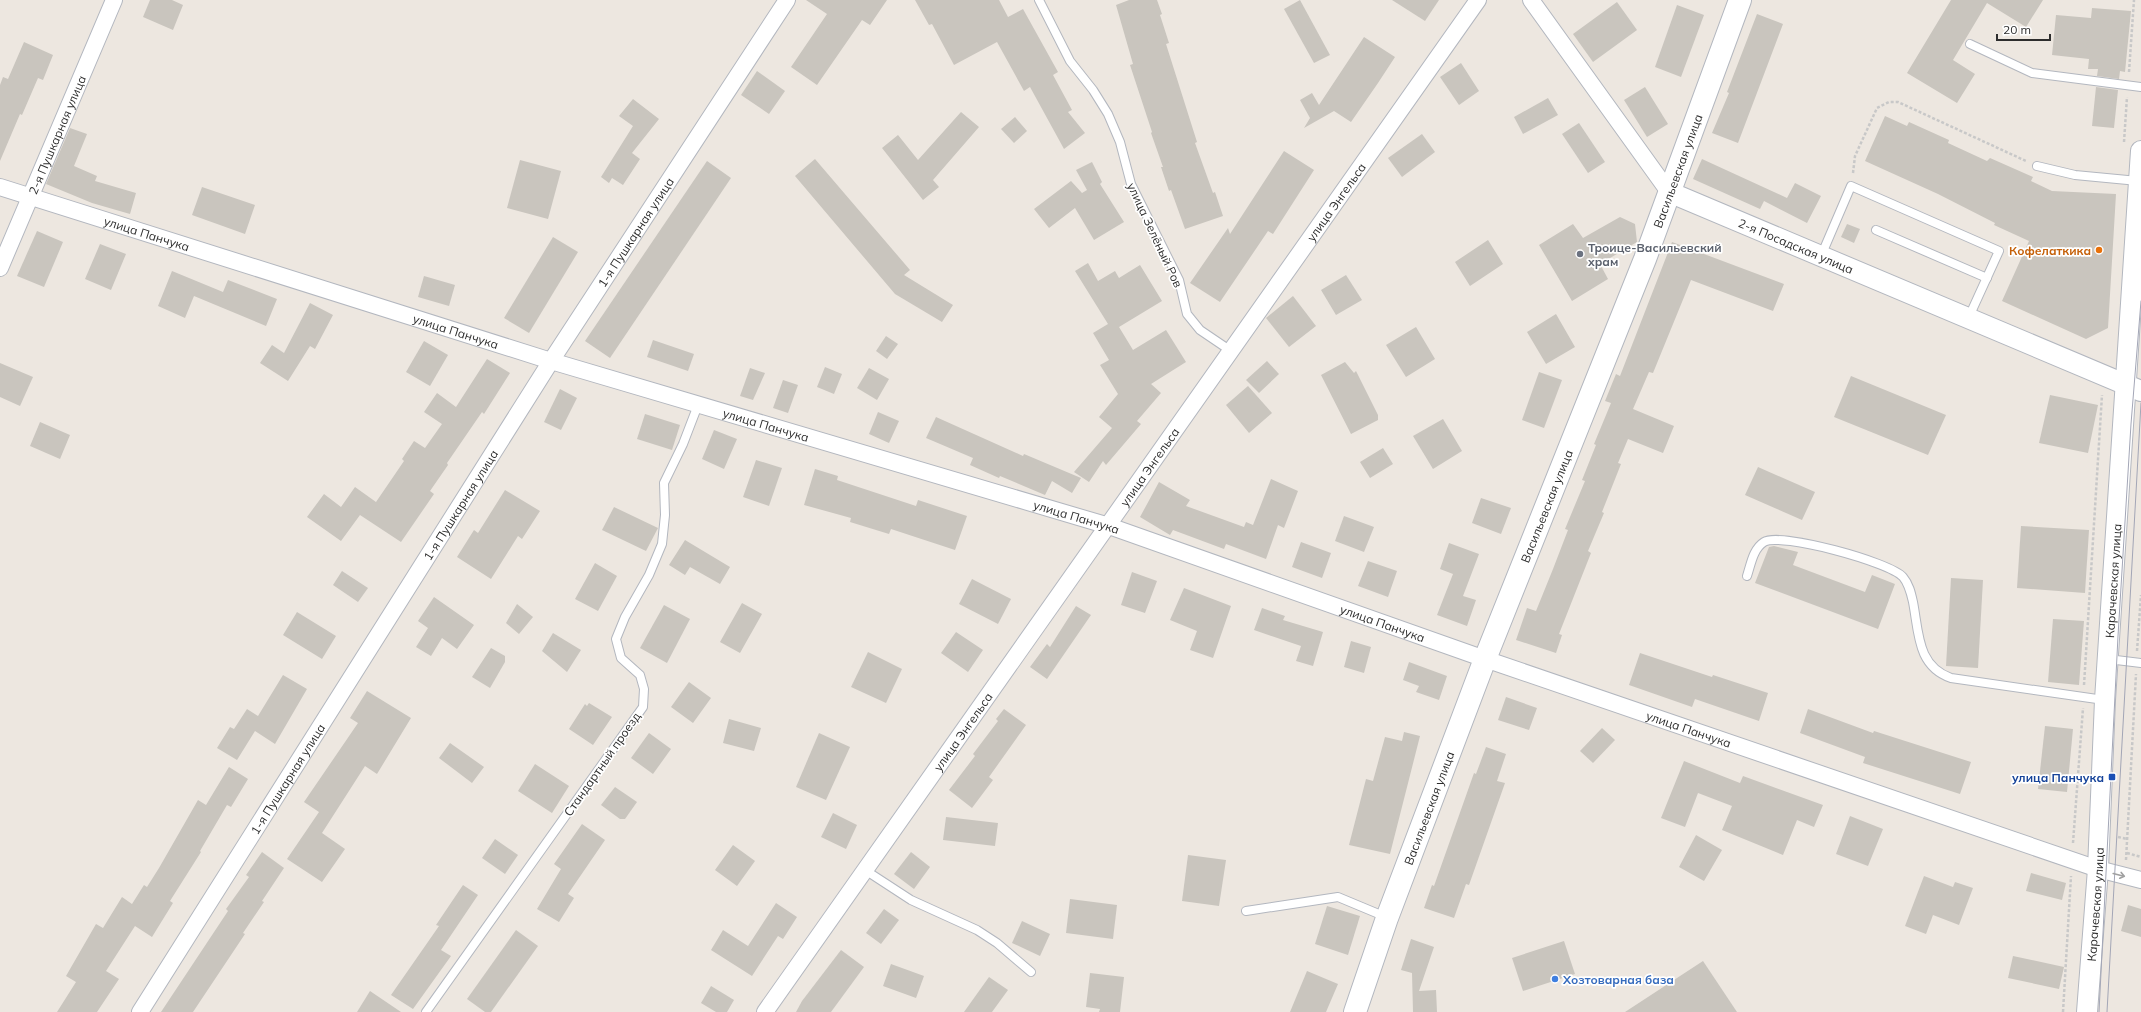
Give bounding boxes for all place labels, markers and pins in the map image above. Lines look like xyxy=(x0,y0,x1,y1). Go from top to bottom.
place label: Троице-Васильевский храм xyxy=(1587,240,1722,269)
place label: Кофелаткика xyxy=(2009,243,2091,258)
marker: Кофелаткика xyxy=(2094,245,2104,255)
marker: Троице-Васильевский храм xyxy=(1575,249,1585,259)
place label: улица Панчука xyxy=(2012,770,2104,785)
marker: улица Панчука xyxy=(2107,772,2117,782)
place label: Хозтоварная база xyxy=(1562,972,1674,987)
marker: Хозтоварная база xyxy=(1550,974,1560,984)

